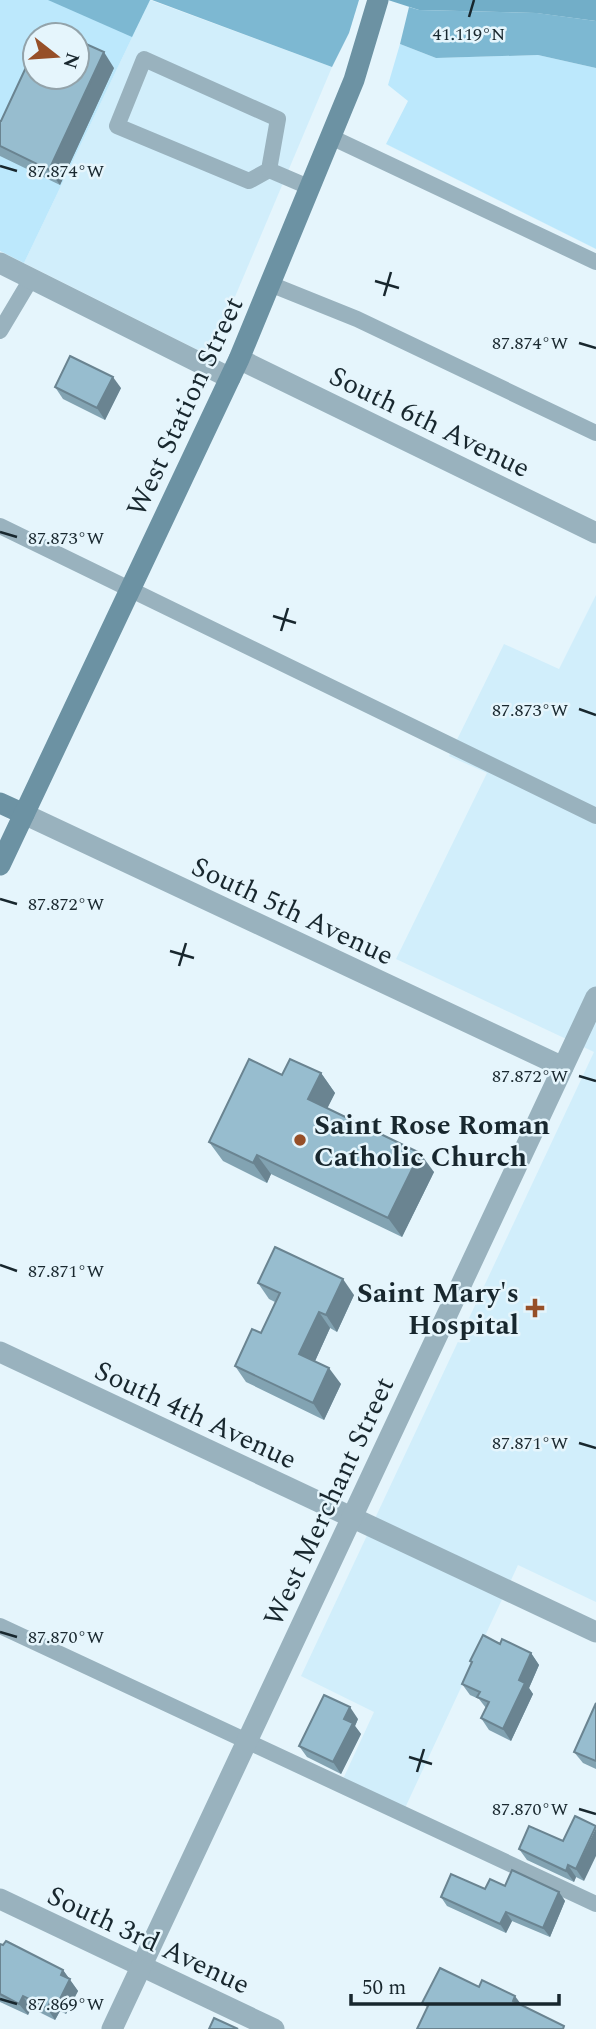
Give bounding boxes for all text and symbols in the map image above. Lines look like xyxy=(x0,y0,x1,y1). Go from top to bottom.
north arrow xyxy=(21,21,91,91)
text: 41.119°N xyxy=(433,21,505,48)
text: N xyxy=(55,49,87,72)
text: 87.874°W xyxy=(28,158,104,185)
street label: West Station Street xyxy=(115,289,255,524)
text: 87.874°W xyxy=(492,330,568,357)
street label: South 6th Avenue xyxy=(321,355,537,490)
text: 87.873°W xyxy=(28,525,104,552)
text: 87.873°W xyxy=(492,697,568,724)
street label: South 5th Avenue xyxy=(184,846,401,977)
text: 87.872°W xyxy=(28,891,104,918)
text: 87.872°W xyxy=(492,1063,568,1090)
place label: Saint Rose Roman Catholic Church xyxy=(314,1104,550,1179)
marker: Saint Rose Roman Catholic Church xyxy=(292,1132,308,1148)
text: 87.871°W xyxy=(28,1258,104,1285)
place label: Saint Mary's Hospital xyxy=(357,1272,519,1347)
marker: Saint Mary's Hospital xyxy=(525,1298,545,1318)
street label: South 4th Avenue xyxy=(87,1350,304,1481)
street label: West Merchant Street xyxy=(253,1370,406,1633)
text: 87.871°W xyxy=(492,1430,568,1457)
text: 87.870°W xyxy=(28,1624,104,1651)
text: 87.870°W xyxy=(492,1796,568,1823)
street label: South 3rd Avenue xyxy=(40,1874,257,2006)
scale bar xyxy=(351,1962,559,2006)
text: 50 m xyxy=(362,1972,406,2004)
text: 87.869°W xyxy=(28,1991,104,2018)

